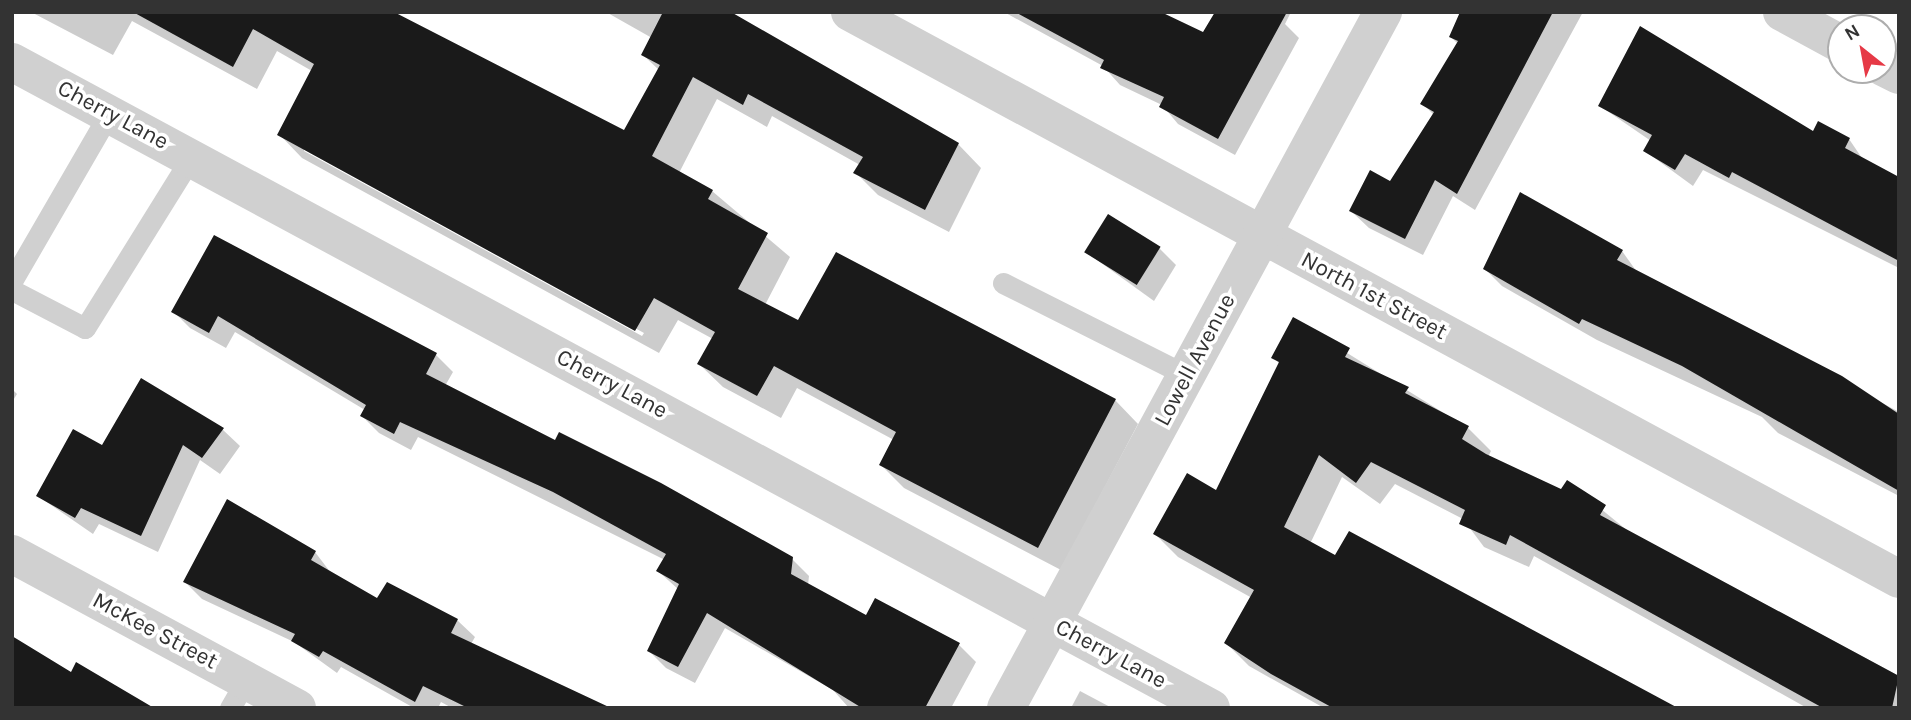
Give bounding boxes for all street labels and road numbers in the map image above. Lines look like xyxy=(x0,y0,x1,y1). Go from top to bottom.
street label: Cherry Lane xyxy=(53,74,173,156)
street label: North 1st Street xyxy=(1296,246,1452,346)
street label: Lowell Avenue xyxy=(1149,289,1241,431)
street label: Cherry Lane xyxy=(552,343,672,425)
street label: McKee Street xyxy=(88,587,222,675)
street label: Cherry Lane xyxy=(1051,613,1171,695)

